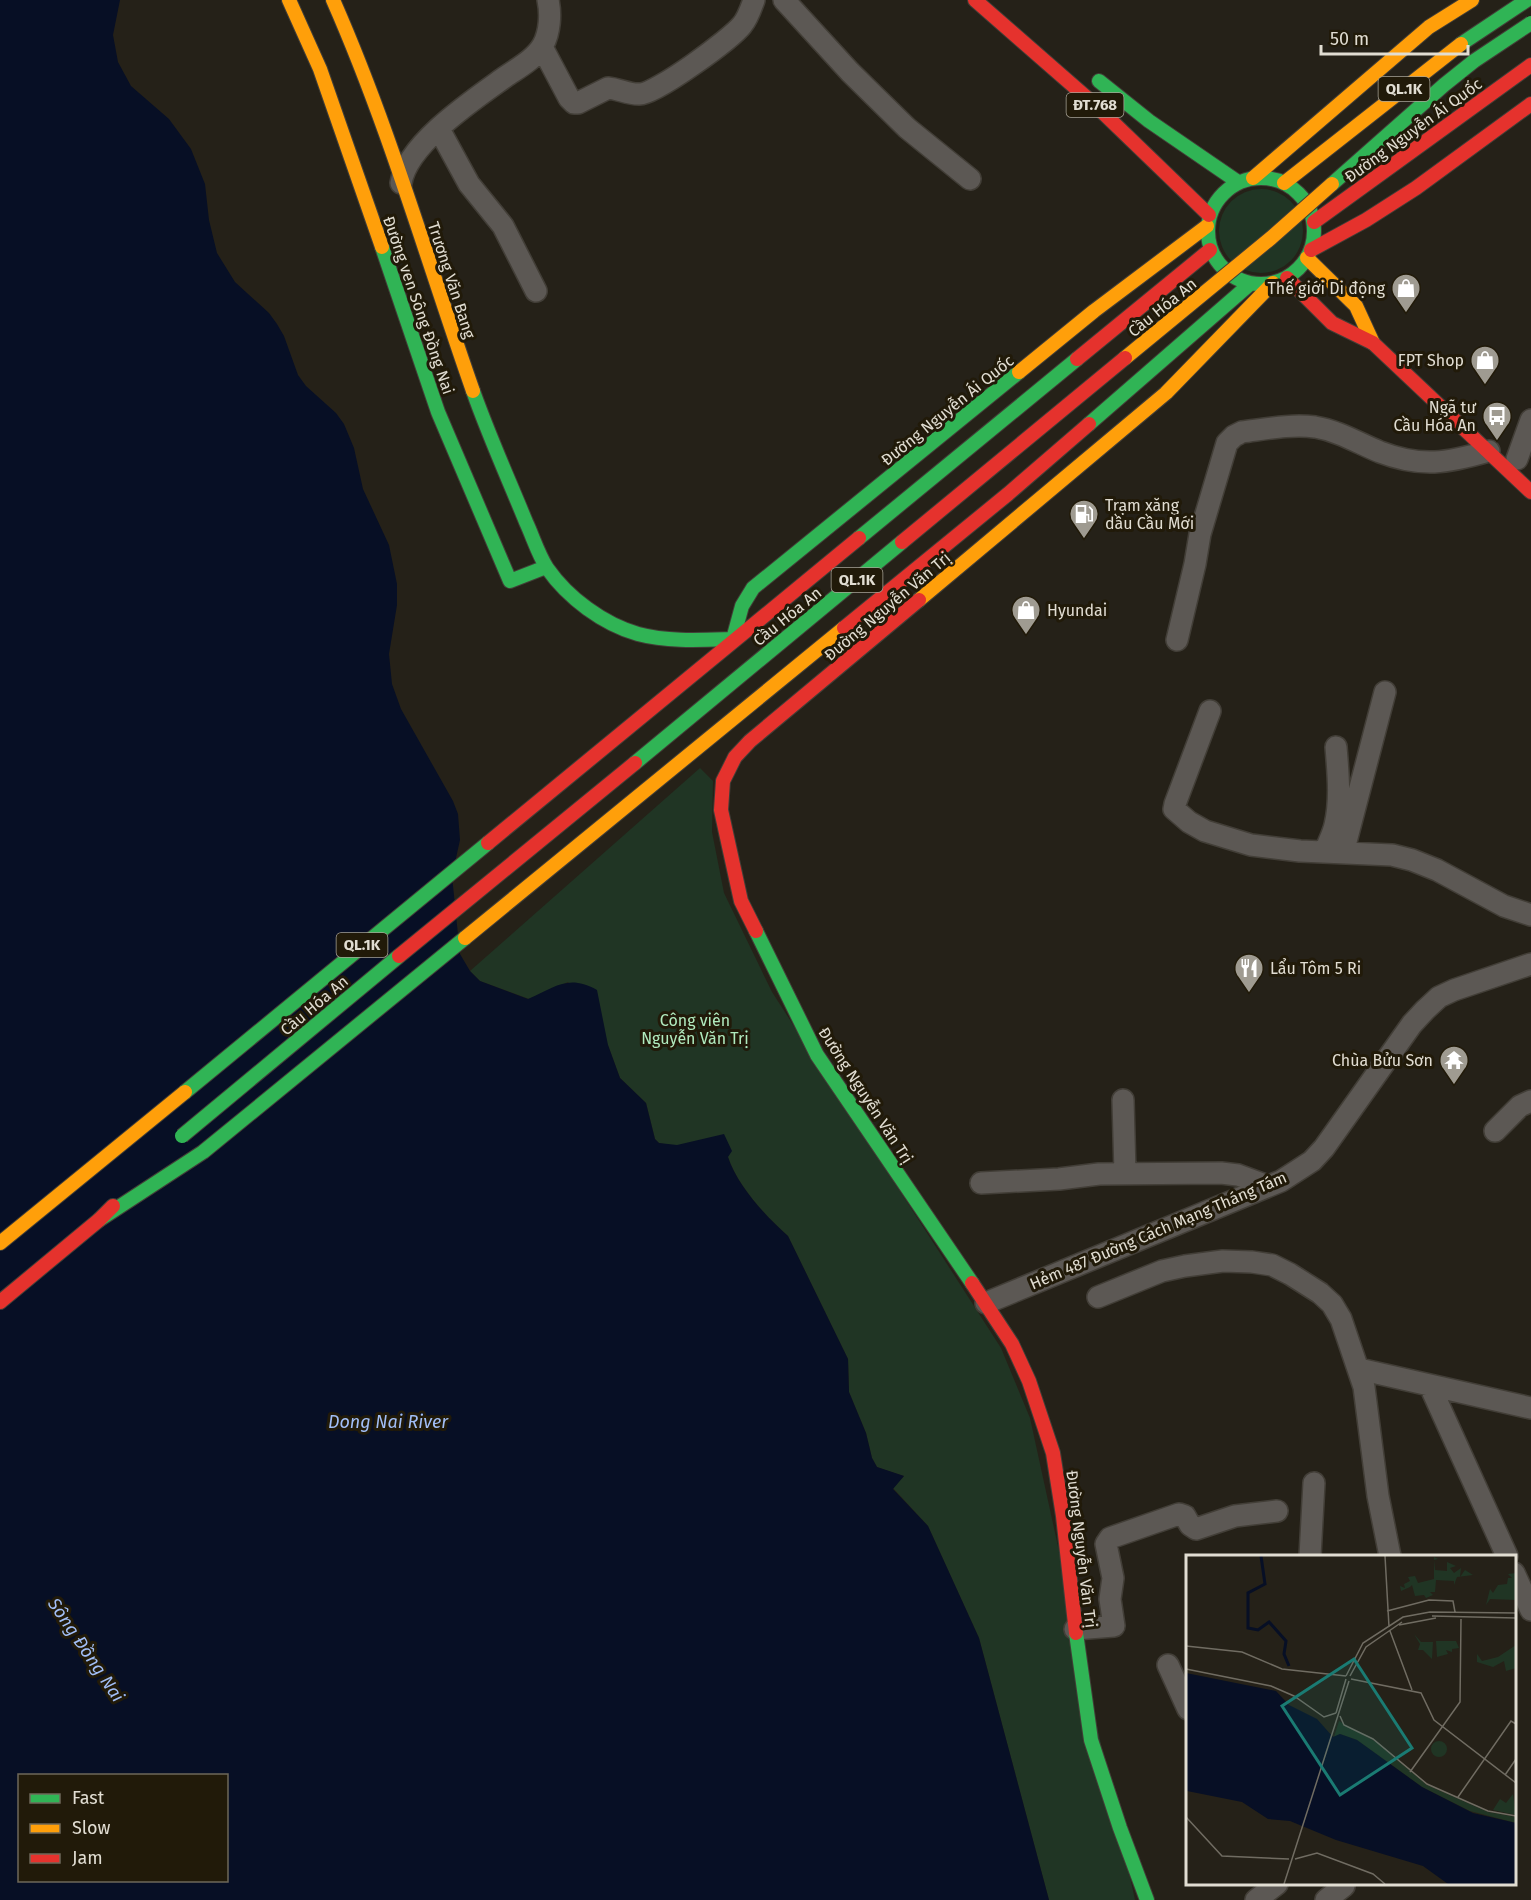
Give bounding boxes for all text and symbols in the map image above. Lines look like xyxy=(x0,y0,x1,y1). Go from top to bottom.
scale bar xyxy=(1321,18,1468,56)
text: 50 m xyxy=(1330,28,1369,50)
street label: Đường Nguyễn Ái Quốc xyxy=(1340,73,1486,187)
road number: QL.1K xyxy=(1378,77,1430,101)
road number: ĐT.768 xyxy=(1066,93,1124,117)
street label: Đường ven Sông Đồng Nai xyxy=(379,213,459,397)
street label: Trương Văn Bang xyxy=(424,219,480,341)
shop icon: Thế giới Di động xyxy=(1390,272,1422,314)
street label: Cầu Hóa An xyxy=(1124,273,1200,341)
place label: Thế giới Di động xyxy=(1268,278,1386,298)
shop icon: FPT Shop xyxy=(1469,344,1501,386)
street label: Đường Nguyễn Ái Quốc xyxy=(877,350,1018,470)
place label: FPT Shop xyxy=(1398,351,1464,370)
place label: Ngã tư Cầu Hóa An xyxy=(1393,398,1476,435)
bus stop icon: Ngã tư Cầu Hóa An xyxy=(1481,400,1513,442)
place label: Trạm xăng dầu Cầu Mới xyxy=(1105,496,1194,533)
fuel station icon: Trạm xăng dầu Cầu Mới xyxy=(1068,498,1100,540)
street label: Đường Nguyễn Văn Trị xyxy=(820,548,954,665)
road number: QL.1K xyxy=(832,568,882,592)
street label: Cầu Hóa An xyxy=(749,582,825,650)
shop icon: Hyundai xyxy=(1010,594,1042,636)
place label: Hyundai xyxy=(1047,601,1107,620)
road number: QL.1K xyxy=(336,933,388,957)
restaurant icon: Lẩu Tôm 5 Ri xyxy=(1233,952,1265,994)
place label: Lẩu Tôm 5 Ri xyxy=(1270,958,1361,978)
street label: Cầu Hóa An xyxy=(276,971,352,1039)
park label: Công viên Nguyễn Văn Trị xyxy=(641,1011,749,1048)
street label: Đường Nguyễn Văn Trị xyxy=(814,1023,917,1167)
temple icon: Chùa Bửu Sơn xyxy=(1438,1044,1470,1086)
place label: Chùa Bửu Sơn xyxy=(1332,1051,1433,1070)
street label: Hẻm 487 Đường Cách Mạng Tháng Tám xyxy=(1027,1168,1290,1293)
water label: Dong Nai River xyxy=(328,1411,449,1433)
street label: Đường Nguyễn Văn Trị xyxy=(1062,1469,1101,1629)
inset map xyxy=(1186,1555,1516,1885)
water label: Sông Đồng Nai xyxy=(43,1593,129,1706)
legend xyxy=(18,1774,228,1882)
text: Fast xyxy=(72,1787,105,1809)
text: Slow xyxy=(72,1817,111,1839)
text: Jam xyxy=(72,1847,103,1869)

